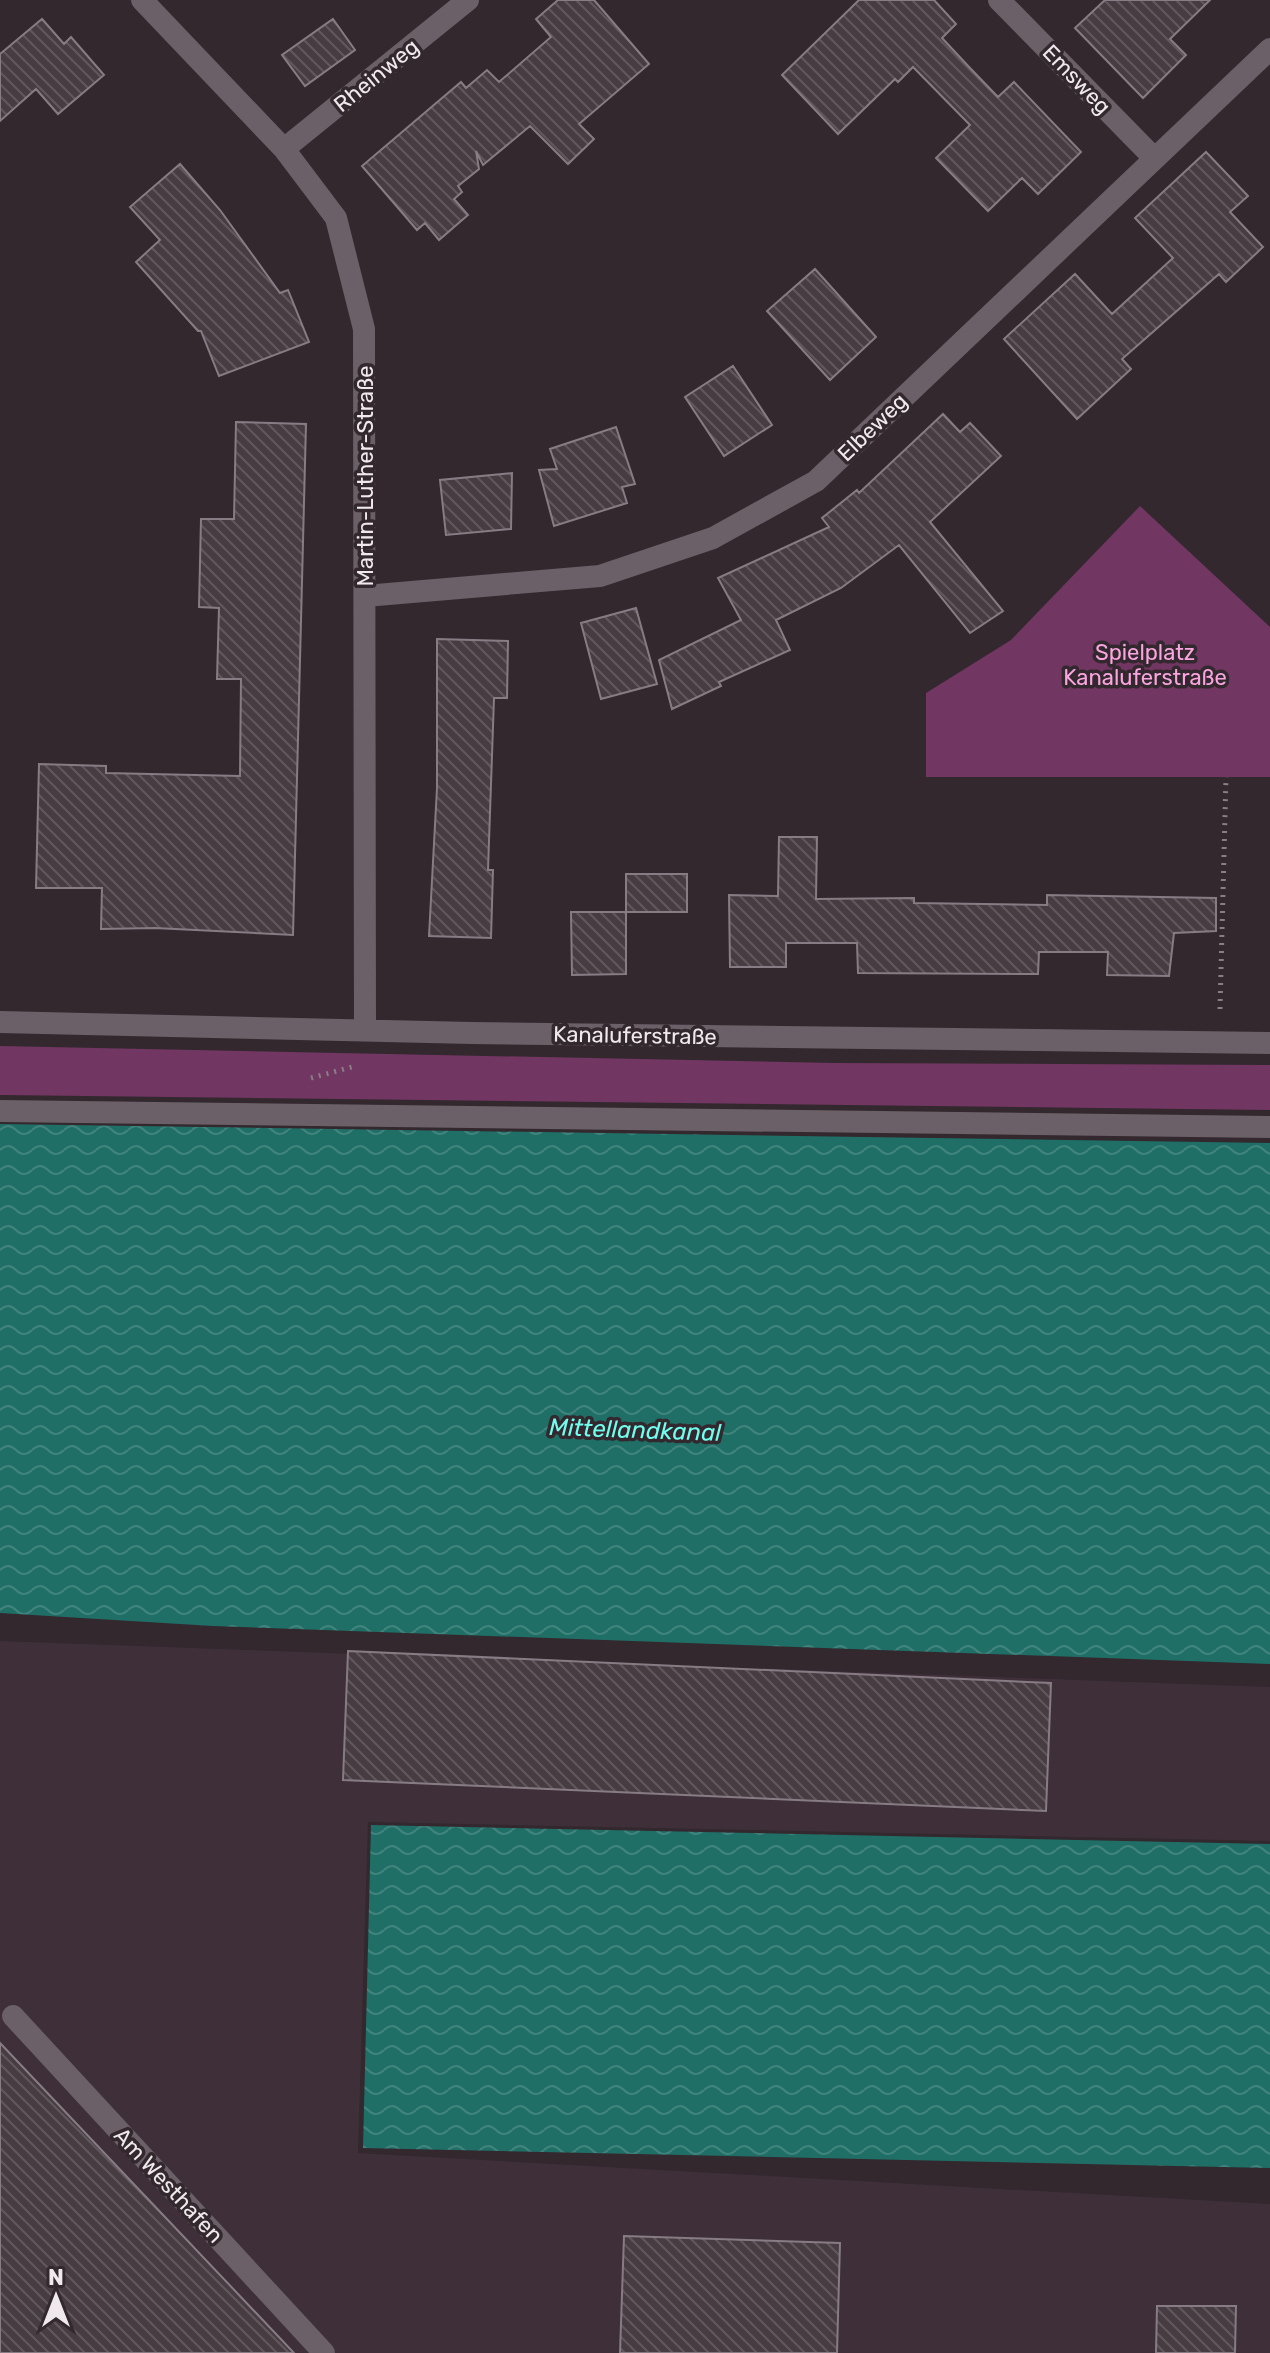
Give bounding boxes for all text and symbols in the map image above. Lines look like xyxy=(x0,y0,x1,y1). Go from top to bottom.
street label: Rheinweg xyxy=(328,33,424,118)
street label: Emsweg xyxy=(1037,39,1116,120)
street label: Martin-Luther-Straße xyxy=(352,366,379,586)
street label: Elbeweg xyxy=(832,388,913,467)
park label: Spielplatz Kanaluferstraße xyxy=(1063,639,1227,691)
street label: Kanaluferstraße xyxy=(553,1021,717,1050)
water label: Mittellandkanal xyxy=(548,1413,723,1447)
street label: Am Westhafen xyxy=(108,2122,229,2249)
north arrow xyxy=(16,2257,96,2337)
text: N xyxy=(48,2264,64,2291)

